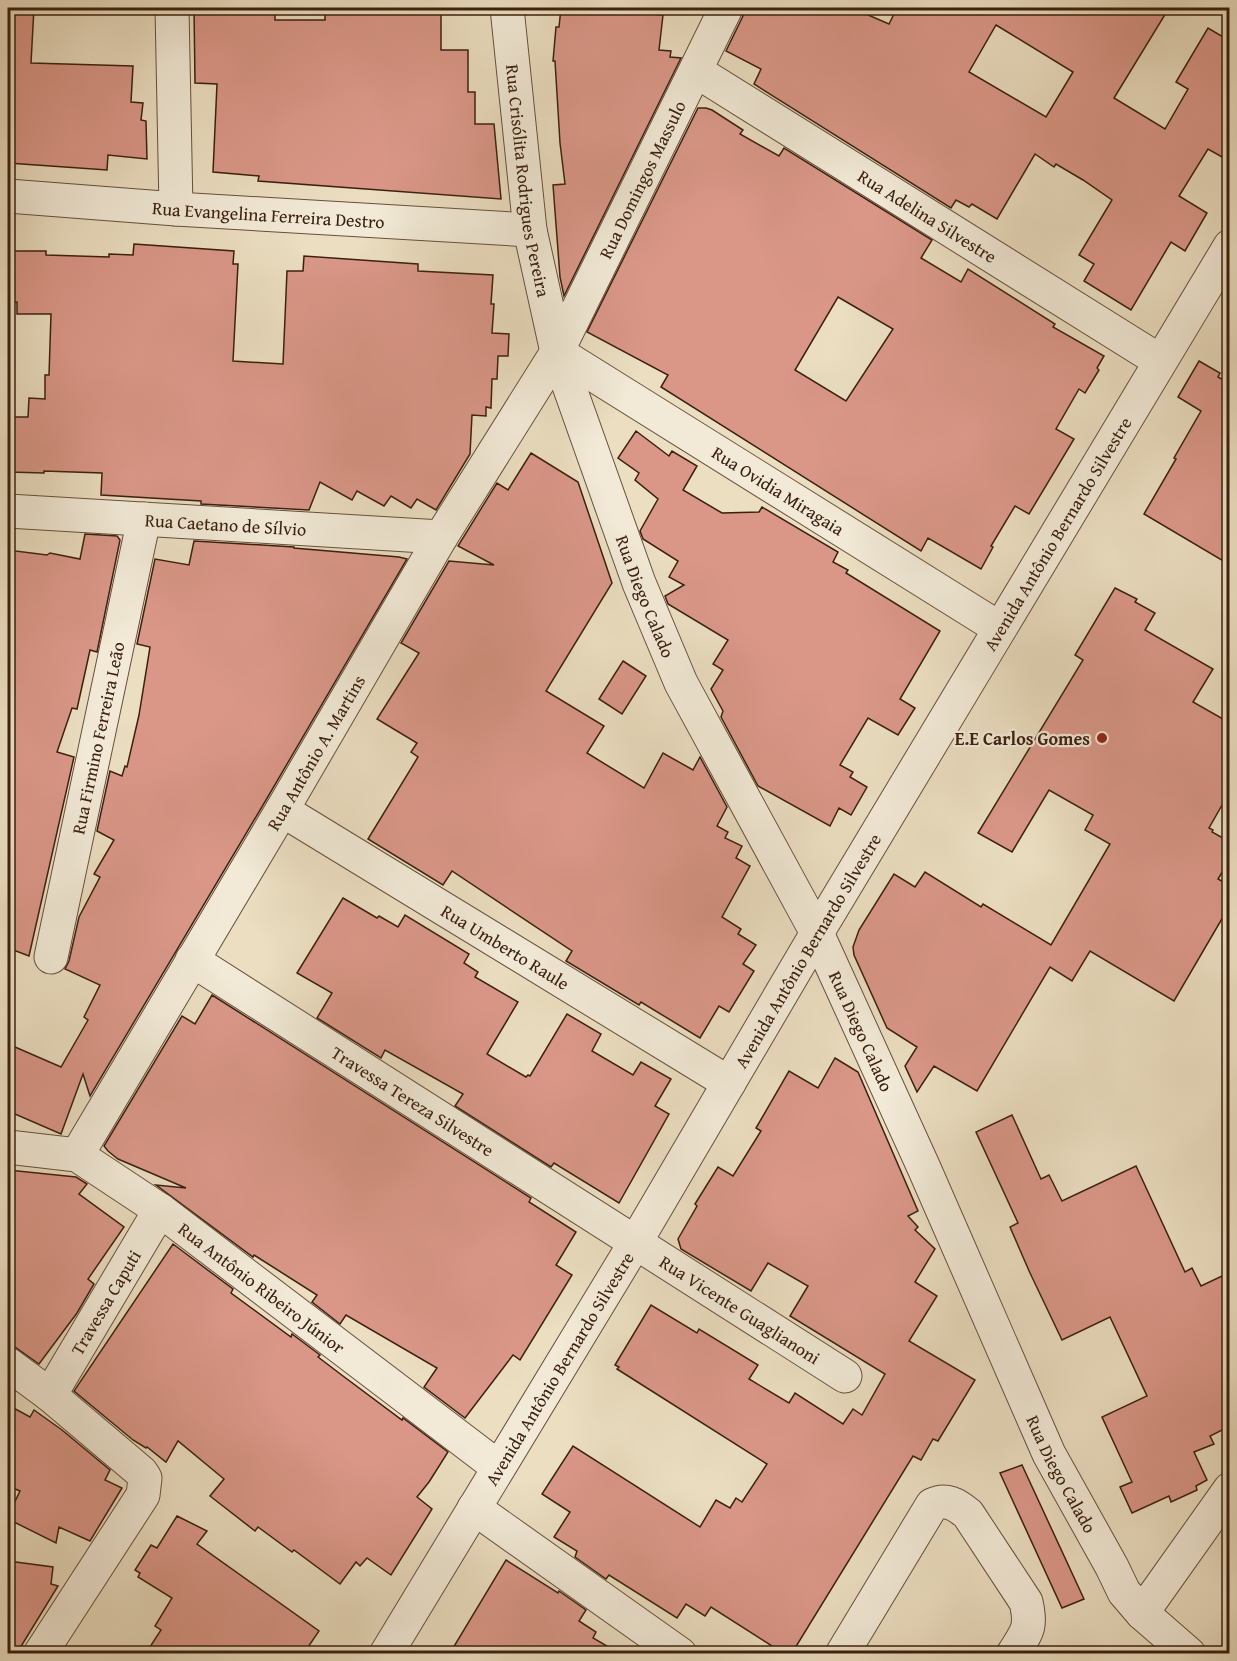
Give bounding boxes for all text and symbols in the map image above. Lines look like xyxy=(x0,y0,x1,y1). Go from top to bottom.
street label: Rua Crisólita Rodrigues Pereira xyxy=(499,63,558,300)
street label: Rua Domingos Massulo xyxy=(591,95,692,263)
street label: Rua Adelina Silvestre xyxy=(853,162,1002,269)
street label: Rua Evangelina Ferreira Destro xyxy=(151,194,385,235)
street label: Avenida Antônio Bernardo Silvestre xyxy=(976,411,1138,656)
street label: Rua Ovidia Miragaia xyxy=(707,439,850,542)
street label: Rua Caetano de Sílvio xyxy=(144,506,307,542)
street label: Rua Diego Calado xyxy=(609,531,682,662)
street label: Rua Firmino Ferreira Leão xyxy=(64,639,131,837)
street label: Rua Antônio A. Martins xyxy=(259,669,372,835)
place label: E.E Carlos Gomes xyxy=(955,725,1090,752)
marker: E.E Carlos Gomes xyxy=(1095,731,1109,745)
street label: Avenida Antônio Bernardo Silvestre xyxy=(727,828,888,1073)
street label: Rua Umberto Raule xyxy=(436,897,575,996)
street label: Rua Diego Calado xyxy=(822,966,901,1096)
street label: Travessa Tereza Silvestre xyxy=(326,1039,500,1163)
street label: Rua Antônio Ribeiro Júnior xyxy=(173,1215,351,1360)
street label: Travessa Caputi xyxy=(63,1244,147,1360)
street label: Avenida Antônio Bernardo Silvestre xyxy=(478,1246,640,1490)
street label: Rua Vicente Guaglianoni xyxy=(655,1248,826,1371)
street label: Rua Diego Calado xyxy=(1020,1410,1104,1538)

